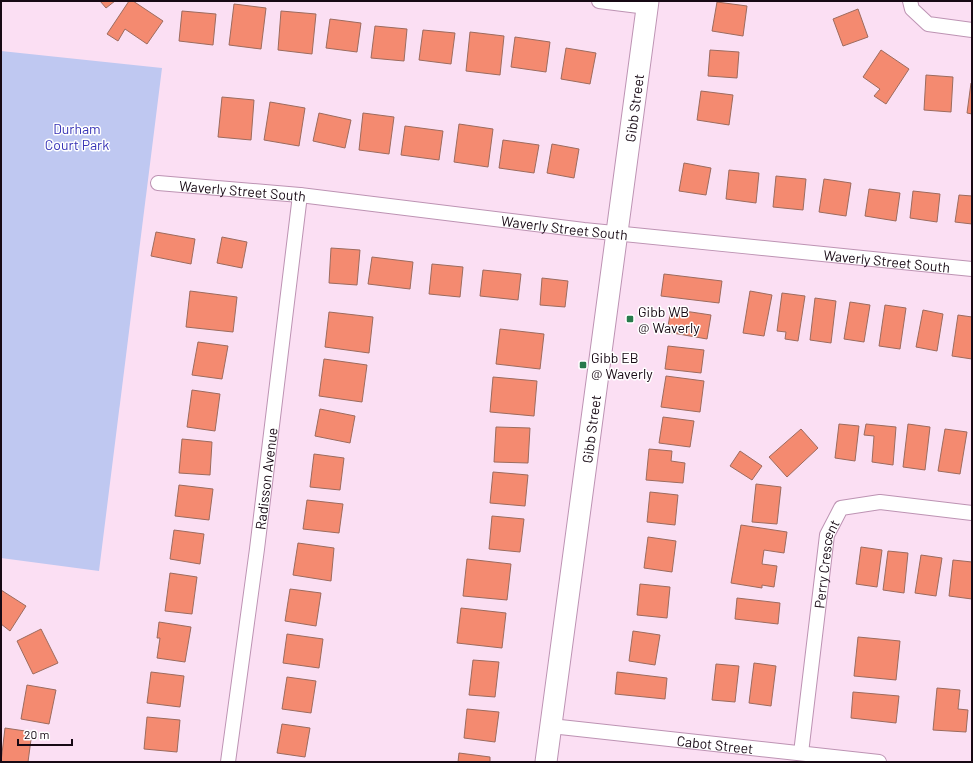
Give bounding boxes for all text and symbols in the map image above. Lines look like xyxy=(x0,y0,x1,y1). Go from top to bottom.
street label: Gibb Street xyxy=(621,73,647,143)
park label: Durham Court Park xyxy=(45,120,109,153)
street label: Waverly Street South xyxy=(179,176,307,204)
street label: Waverly Street South xyxy=(500,211,629,243)
street label: Waverly Street South xyxy=(823,246,951,275)
place label: Gibb WB @ Waverly xyxy=(638,303,700,336)
marker: Gibb WB @ Waverly xyxy=(625,314,635,324)
place label: Gibb EB @ Waverly xyxy=(591,349,653,382)
marker: Gibb EB @ Waverly xyxy=(578,360,588,370)
street label: Gibb Street xyxy=(578,394,604,464)
street label: Radisson Avenue xyxy=(251,426,280,531)
street label: Perry Crescent xyxy=(810,516,842,609)
scale bar xyxy=(18,721,72,747)
text: 20 m xyxy=(24,727,50,741)
street label: Cabot Street xyxy=(676,731,754,757)

